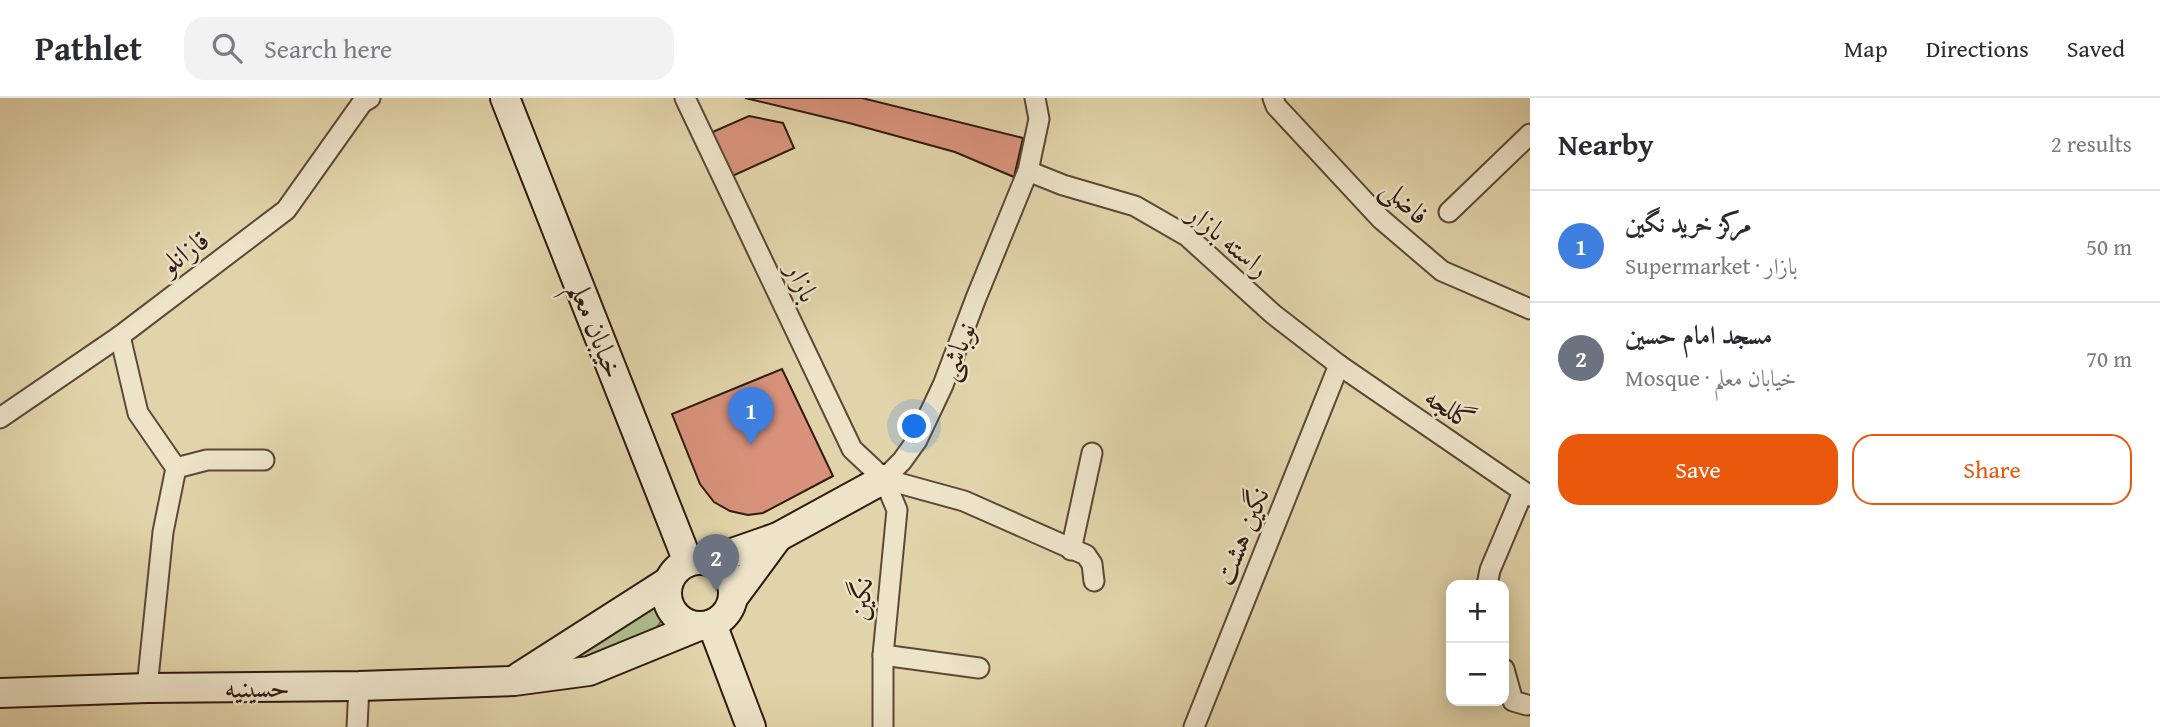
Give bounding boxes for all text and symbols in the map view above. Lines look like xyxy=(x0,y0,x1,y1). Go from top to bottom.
search box xyxy=(184,17,674,80)
text: Pathlet xyxy=(35,24,142,72)
icon: search xyxy=(208,29,246,67)
text: Search here xyxy=(264,29,392,68)
text: Map xyxy=(1844,31,1888,66)
text: Directions xyxy=(1926,31,2029,66)
text: Saved xyxy=(2067,31,2125,66)
text: Nearby xyxy=(1558,122,1654,166)
text: 2 results xyxy=(2051,127,2132,160)
street label: فاضلی xyxy=(1372,168,1440,234)
street label: راسته بازار xyxy=(1177,191,1280,286)
text: مرکز خرید نگین xyxy=(1625,203,1751,242)
street label: قازانلو xyxy=(148,219,217,286)
text: 1 xyxy=(1575,230,1587,263)
text: 50 m xyxy=(2086,230,2132,263)
text: Supermarket · بازار xyxy=(1625,249,1798,282)
street label: بازار xyxy=(775,252,831,309)
street label: خیابان معلم xyxy=(551,276,635,387)
text: مسجد امام حسین xyxy=(1625,315,1772,354)
street label: نوباشی xyxy=(926,316,985,386)
text: 2 xyxy=(1575,342,1587,375)
text: 70 m xyxy=(2086,342,2132,375)
text: Mosque · خیابان معلم xyxy=(1625,361,1796,394)
street label: گللجه xyxy=(1417,376,1484,439)
pin: 1 xyxy=(728,387,774,445)
your location xyxy=(897,409,931,443)
button: Save xyxy=(1558,434,1838,505)
button: Share xyxy=(1852,434,2132,505)
street label: نگین هشت xyxy=(1202,481,1279,591)
pin: 2 xyxy=(693,534,739,592)
street label: نگین xyxy=(837,575,882,623)
map controls xyxy=(1446,580,1509,706)
button: + xyxy=(1446,580,1509,643)
button: − xyxy=(1446,643,1509,706)
street label: حسینیه xyxy=(224,665,290,708)

